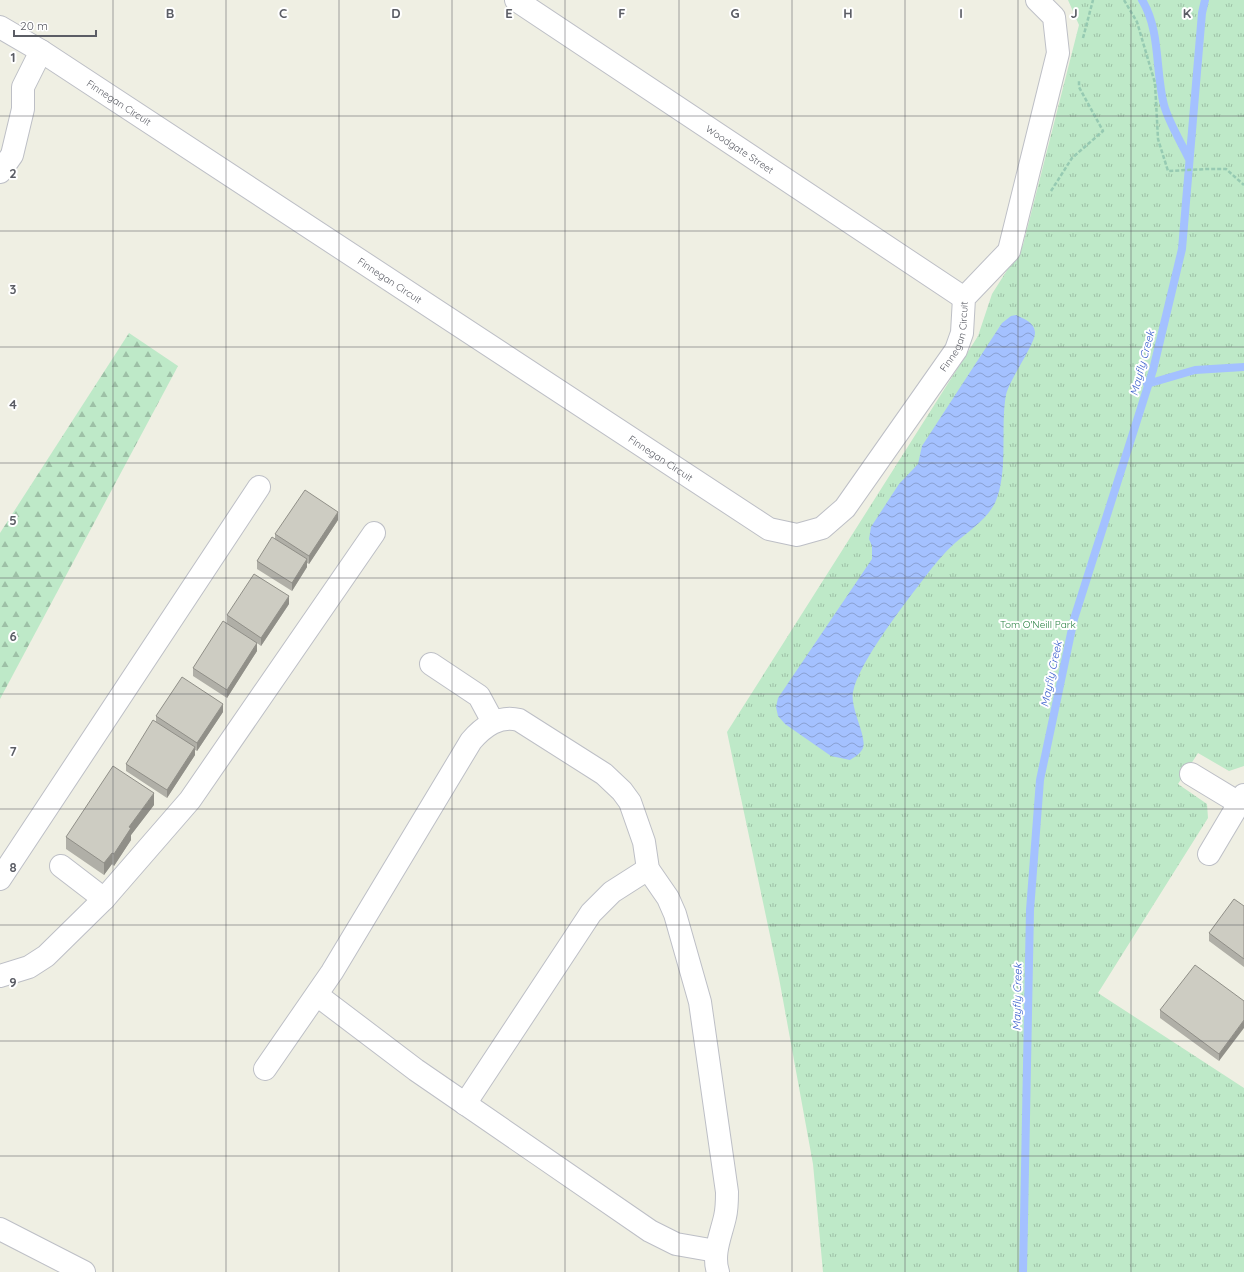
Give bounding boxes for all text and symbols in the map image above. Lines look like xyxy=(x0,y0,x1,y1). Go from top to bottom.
text: B xyxy=(166,5,174,21)
text: C xyxy=(279,5,287,21)
text: D xyxy=(391,5,401,21)
text: E xyxy=(505,5,513,21)
text: F xyxy=(618,5,626,21)
text: G xyxy=(730,5,740,21)
text: H xyxy=(843,5,853,21)
text: I xyxy=(959,5,963,21)
text: J xyxy=(1070,5,1078,21)
text: K xyxy=(1183,5,1192,21)
scale bar xyxy=(14,12,96,38)
text: 20 m xyxy=(20,18,48,33)
text: 1 xyxy=(10,49,16,65)
street label: Finnegan Circuit xyxy=(84,77,154,129)
street label: Woodgate Street xyxy=(703,122,777,177)
text: 2 xyxy=(9,165,17,181)
street label: Finnegan Circuit xyxy=(355,255,425,307)
text: 3 xyxy=(10,281,17,297)
street label: Finnegan Circuit xyxy=(937,300,971,374)
water label: Mayfly Creek xyxy=(1127,328,1158,397)
text: 4 xyxy=(9,396,17,412)
street label: Finnegan Circuit xyxy=(626,433,696,485)
text: 5 xyxy=(9,512,17,528)
park label: Tom O'Neill Park xyxy=(1000,618,1076,631)
text: 6 xyxy=(9,628,17,644)
water label: Mayfly Creek xyxy=(1037,639,1065,708)
text: 7 xyxy=(9,743,17,759)
text: 8 xyxy=(9,859,17,875)
water label: Mayfly Creek xyxy=(1009,962,1025,1031)
text: 9 xyxy=(9,974,17,990)

